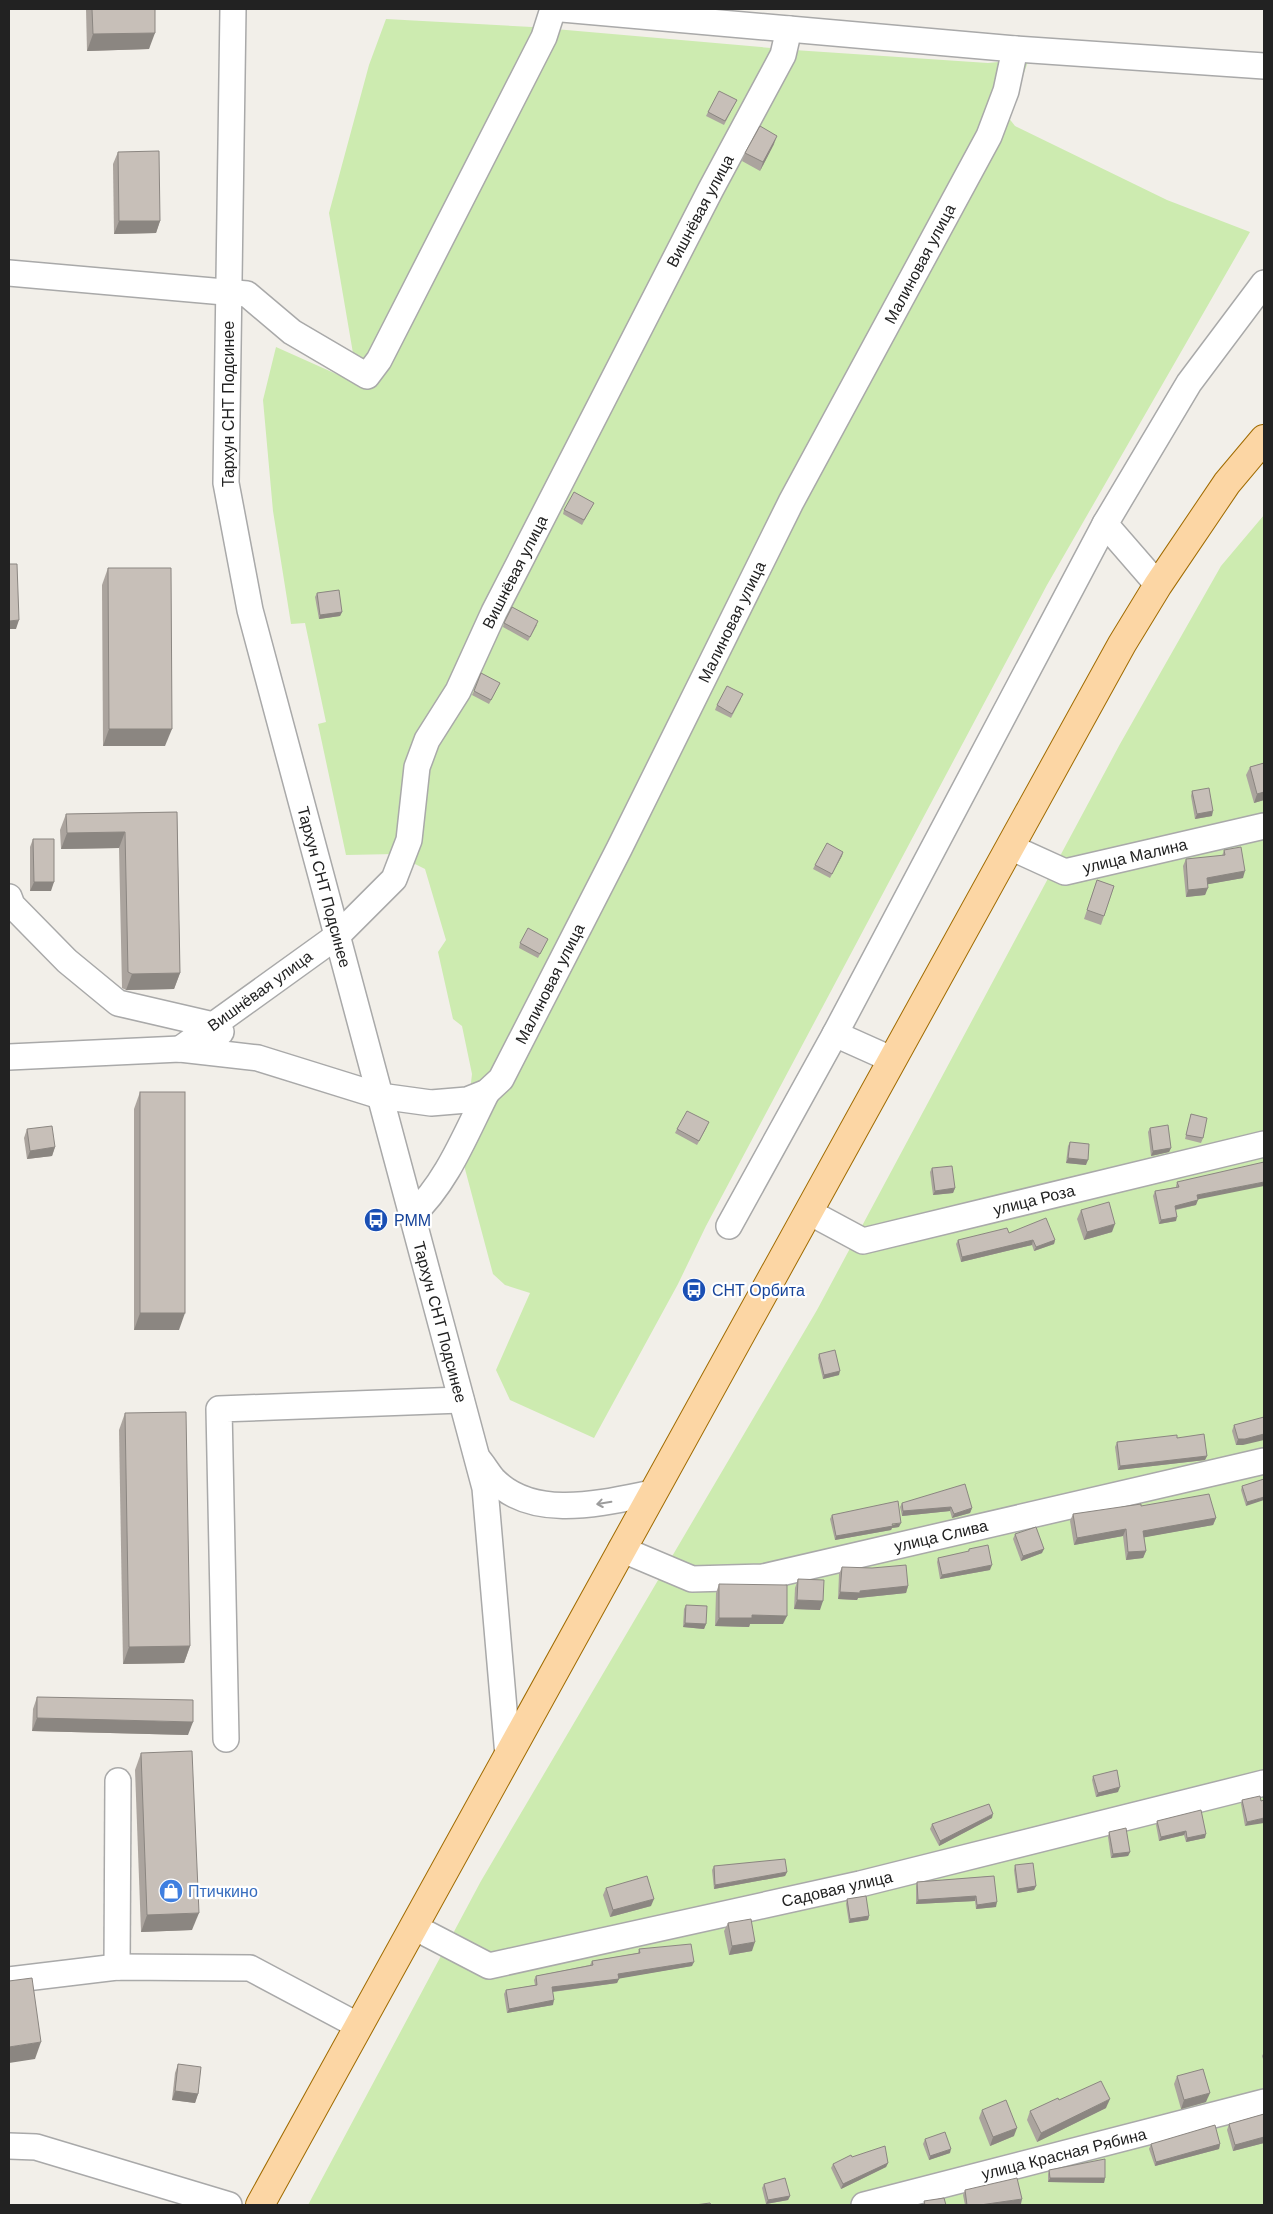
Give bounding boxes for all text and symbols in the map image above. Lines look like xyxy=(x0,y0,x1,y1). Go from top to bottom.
street label: Вишнёвая улица xyxy=(663,152,737,270)
street label: Малиновая улица xyxy=(881,201,959,327)
street label: Тархун СНТ Подсинее xyxy=(220,321,237,487)
street label: Вишнёвая улица xyxy=(479,513,551,631)
street label: Малиновая улица xyxy=(695,559,769,685)
street label: Тархун СНТ Подсинее xyxy=(294,805,354,970)
street label: улица Малина xyxy=(1081,836,1189,876)
street label: Малиновая улица xyxy=(512,921,588,1047)
street label: Вишнёвая улица xyxy=(205,947,315,1034)
street label: улица Роза xyxy=(992,1182,1077,1218)
bus stop icon: РММ xyxy=(363,1207,389,1233)
place label: РММ xyxy=(394,1212,431,1229)
street label: Тархун СНТ Подсинее xyxy=(410,1240,470,1405)
bus stop icon: СНТ Орбита xyxy=(681,1277,707,1303)
place label: СНТ Орбита xyxy=(712,1282,805,1299)
one-way arrow xyxy=(596,1498,612,1508)
street label: улица Слива xyxy=(893,1517,990,1555)
street label: Садовая улица xyxy=(780,1868,894,1910)
shop icon: Птичкино xyxy=(158,1878,184,1904)
place label: Птичкино xyxy=(188,1883,258,1900)
street label: улица Красная Рябина xyxy=(980,2125,1148,2183)

